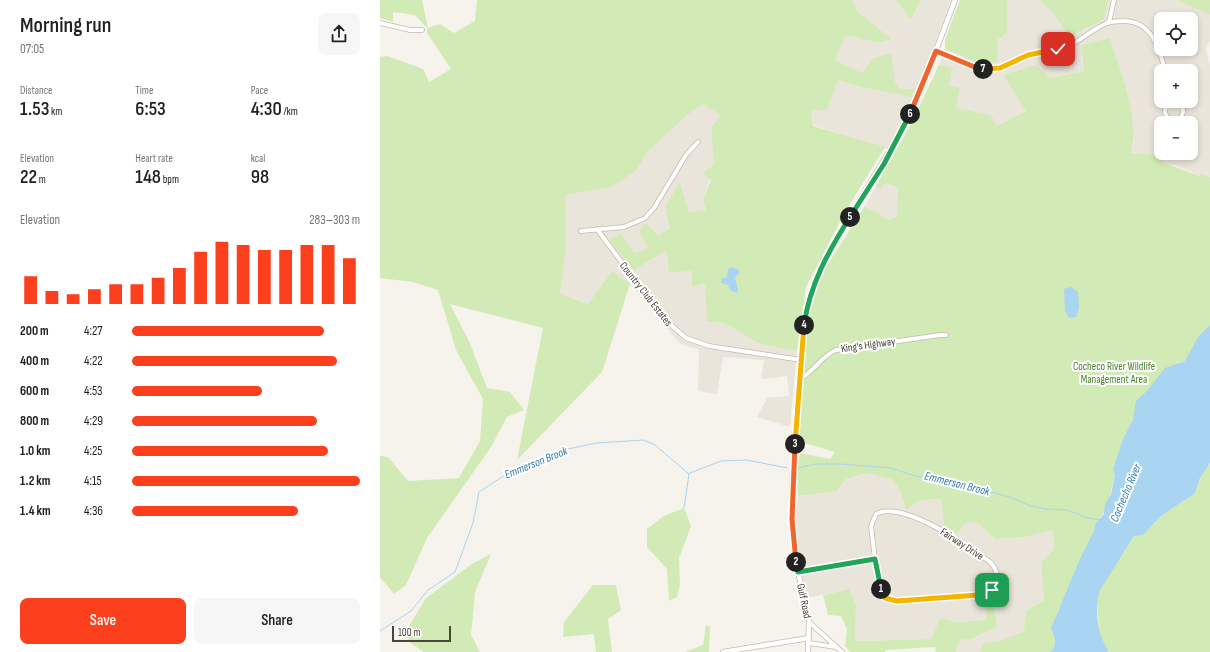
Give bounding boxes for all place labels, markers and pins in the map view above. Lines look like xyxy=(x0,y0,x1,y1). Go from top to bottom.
pin xyxy=(1041,32,1075,66)
pin: 7 xyxy=(973,59,993,79)
pin: 6 xyxy=(900,104,920,124)
pin: 5 xyxy=(840,207,860,227)
pin: 4 xyxy=(794,315,814,335)
pin: 3 xyxy=(785,434,805,454)
pin: 2 xyxy=(786,552,806,572)
pin xyxy=(975,573,1009,607)
pin: 1 xyxy=(871,579,891,599)

